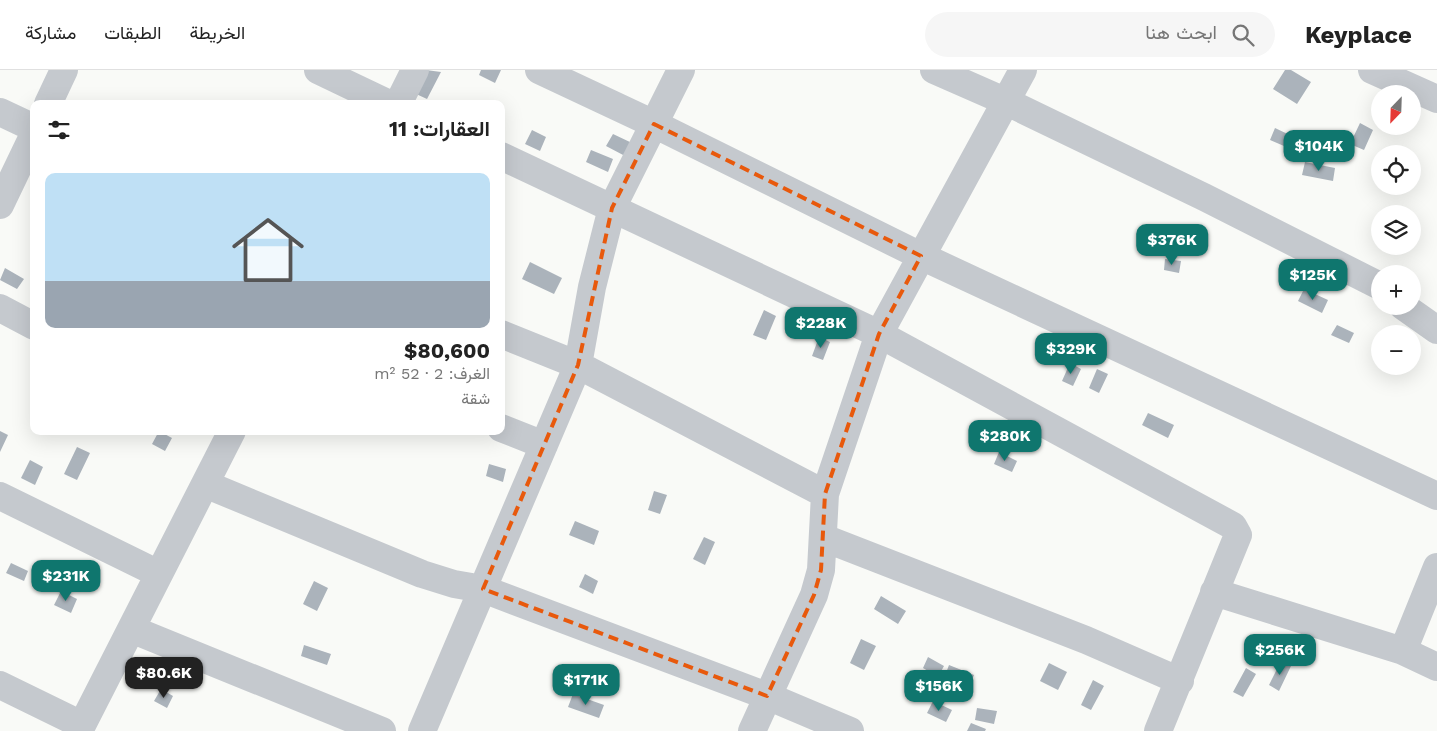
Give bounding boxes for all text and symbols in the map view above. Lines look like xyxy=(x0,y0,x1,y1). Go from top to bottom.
search box xyxy=(925,12,1275,57)
text: ابحث هنا xyxy=(1145,21,1217,44)
icon: search xyxy=(1229,21,1257,49)
text: Keyplace xyxy=(1305,21,1412,49)
text: مشاركة xyxy=(25,22,76,43)
text: الطبقات xyxy=(104,22,161,43)
text: الخريطة xyxy=(189,22,245,43)
north arrow xyxy=(1371,85,1421,135)
map controls xyxy=(1371,85,1421,375)
icon: filters xyxy=(45,116,73,144)
text: العقارات: 11 xyxy=(389,116,490,141)
pin: $104K xyxy=(1284,129,1354,172)
text: $104K xyxy=(1295,136,1343,155)
button: locate xyxy=(1371,145,1421,195)
icon: home xyxy=(223,205,313,295)
button: layers xyxy=(1371,205,1421,255)
pin: $376K xyxy=(1137,224,1207,266)
text: $376K xyxy=(1147,230,1197,249)
pin: $125K xyxy=(1278,258,1348,301)
text: $125K xyxy=(1289,265,1337,284)
button: + xyxy=(1371,265,1421,315)
pin: $228K xyxy=(786,306,856,349)
text: $228K xyxy=(796,313,846,332)
button: − xyxy=(1371,325,1421,375)
pin: $329K xyxy=(1036,332,1106,375)
text: $80,600 xyxy=(404,338,490,363)
text: $329K xyxy=(1046,339,1096,358)
text: الغرف: 2 · 52 m² xyxy=(374,364,490,383)
text: شقة xyxy=(461,389,490,408)
pin: $280K xyxy=(970,420,1040,462)
text: $280K xyxy=(979,426,1031,445)
pin: $231K xyxy=(31,560,101,602)
text: $231K xyxy=(42,566,90,585)
pin: $256K xyxy=(1245,634,1315,676)
text: $256K xyxy=(1255,640,1305,659)
pin: $80.6K xyxy=(123,656,205,699)
text: $80.6K xyxy=(136,663,192,682)
pin: $171K xyxy=(551,664,621,706)
text: $171K xyxy=(564,670,608,689)
pin: $156K xyxy=(904,670,974,712)
text: $156K xyxy=(915,676,963,695)

